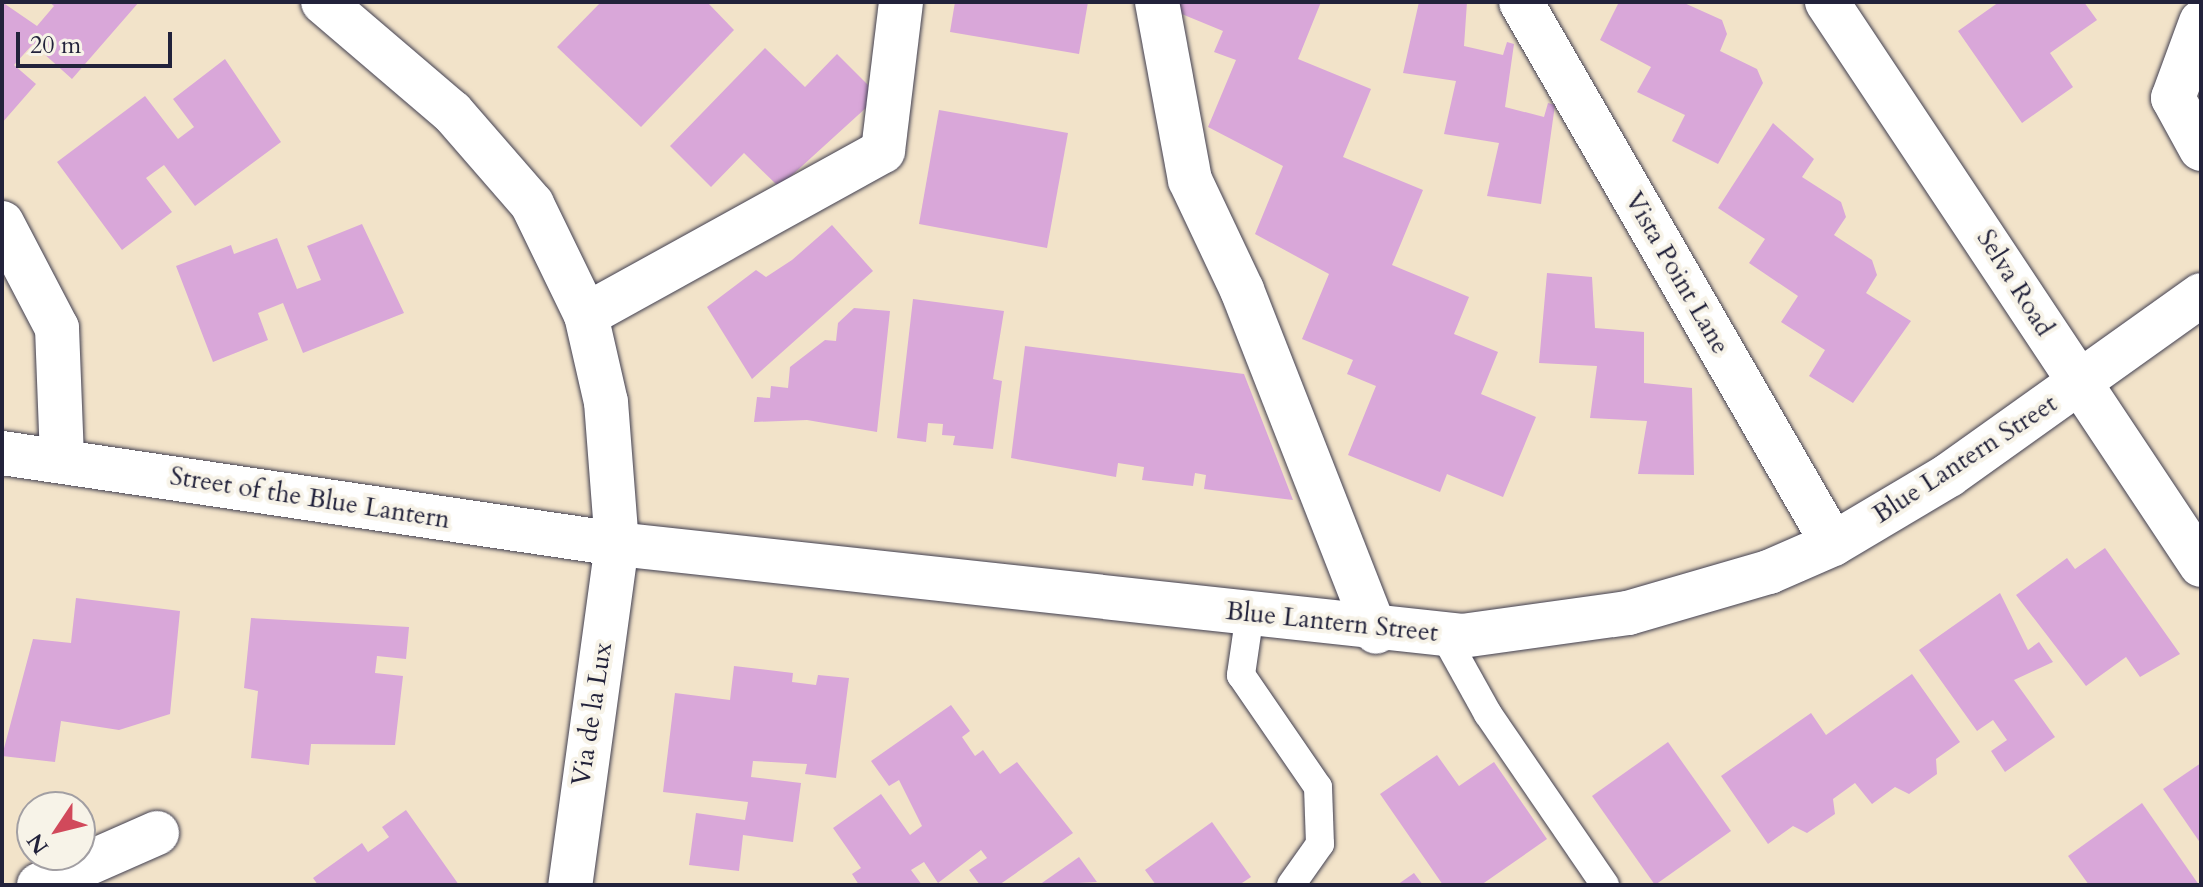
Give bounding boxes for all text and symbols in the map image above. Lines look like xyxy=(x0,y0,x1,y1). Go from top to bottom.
scale bar xyxy=(20,16,176,66)
text: 20 m xyxy=(30,29,81,62)
street label: Vista Point Lane xyxy=(1618,186,1736,360)
street label: Selva Road xyxy=(1970,224,2060,342)
street label: Blue Lantern Street xyxy=(1867,388,2063,530)
street label: Street of the Blue Lantern xyxy=(168,460,452,536)
street label: Blue Lantern Street xyxy=(1225,595,1439,649)
street label: Via de la Lux xyxy=(565,640,619,788)
north arrow xyxy=(16,791,96,871)
text: N xyxy=(20,827,56,860)

